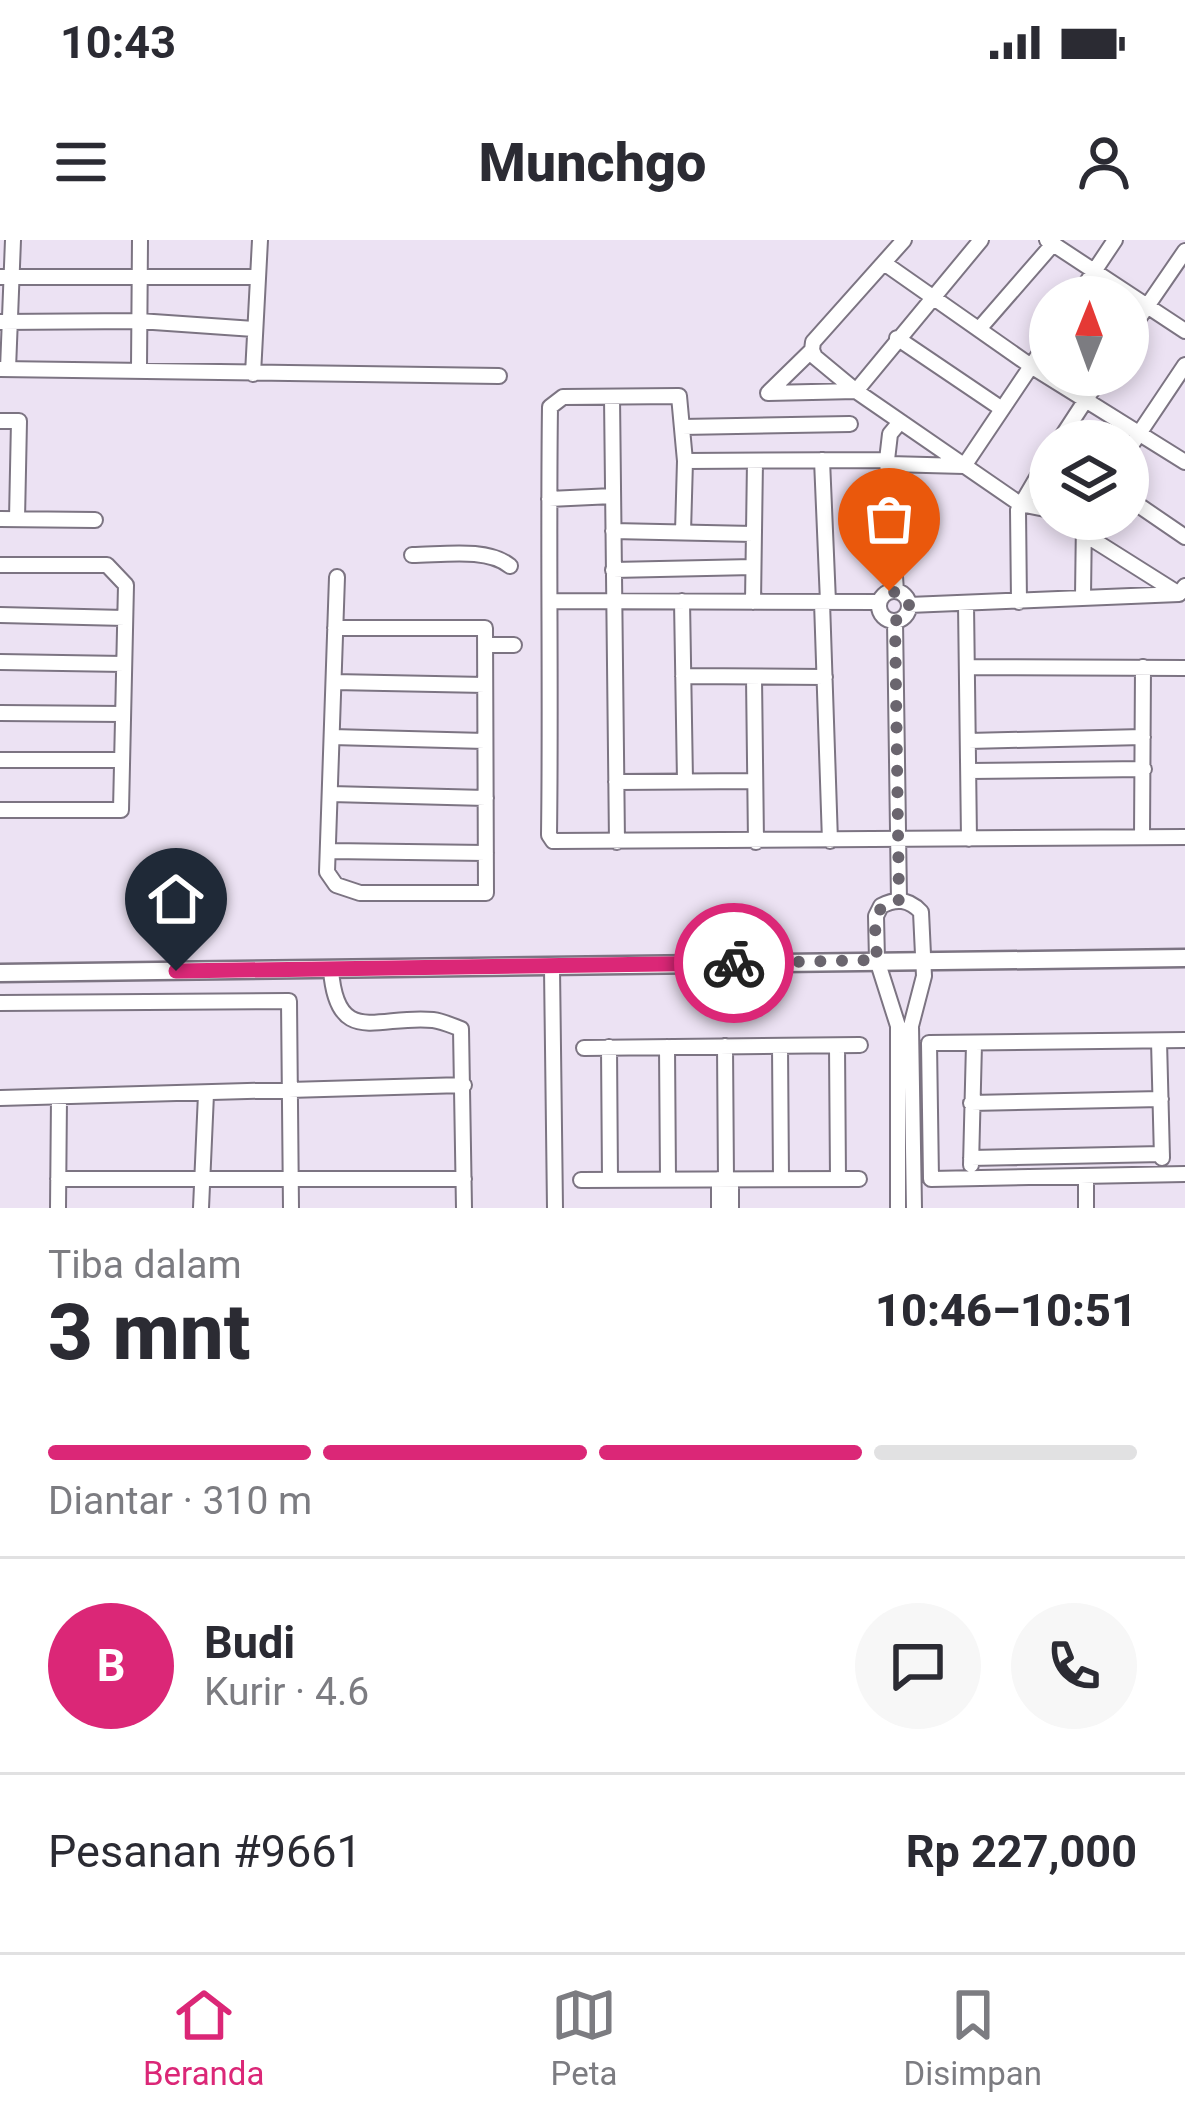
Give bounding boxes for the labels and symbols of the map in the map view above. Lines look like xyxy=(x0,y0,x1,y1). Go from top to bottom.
north arrow xyxy=(1029,276,1149,396)
pin xyxy=(838,468,940,591)
pin xyxy=(125,848,227,971)
courier xyxy=(674,903,794,1023)

